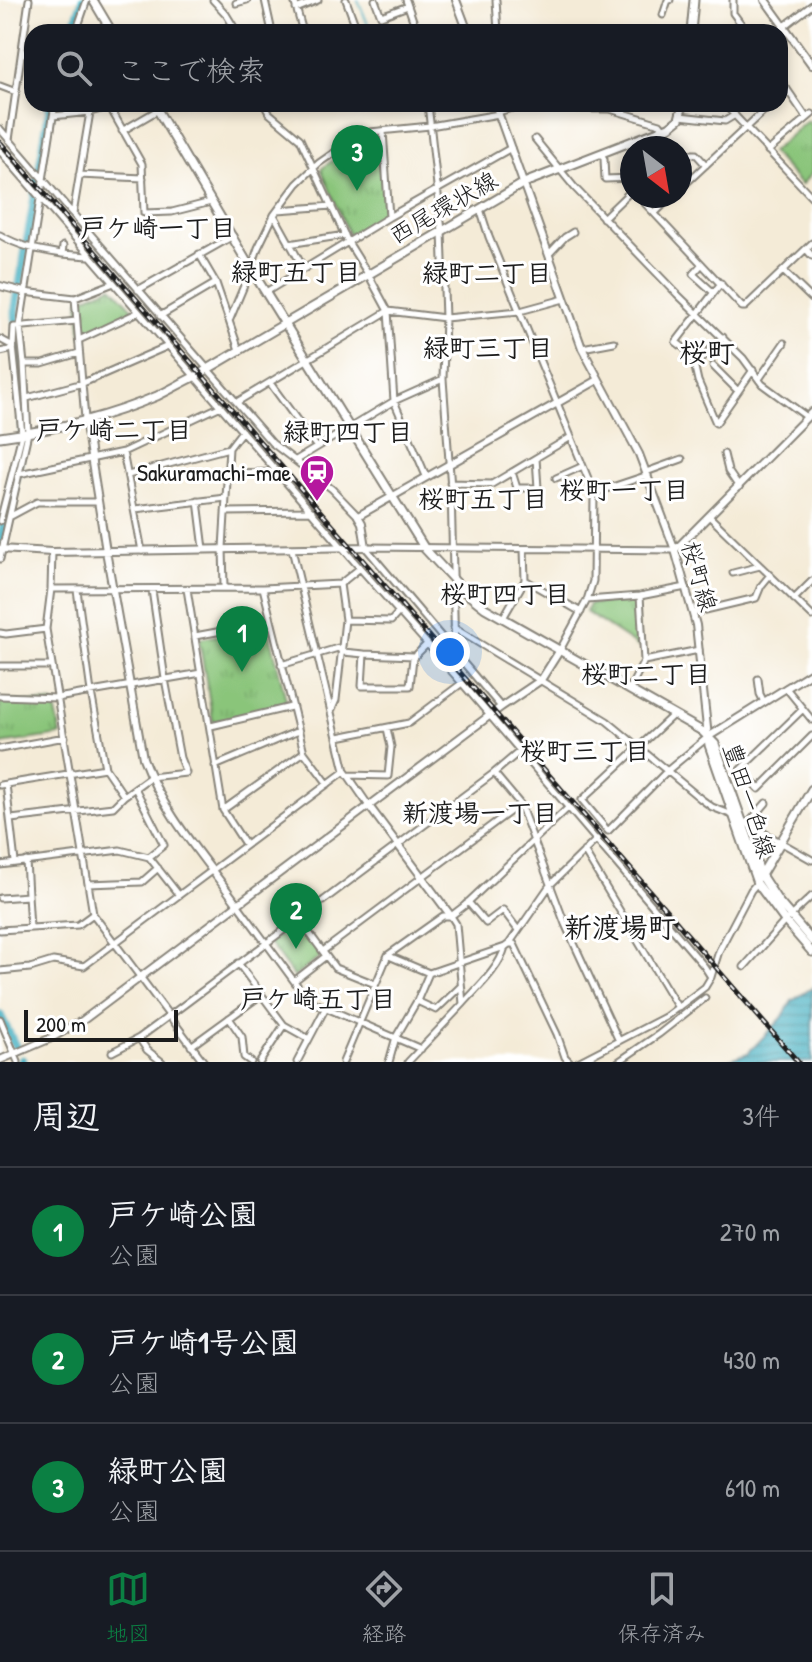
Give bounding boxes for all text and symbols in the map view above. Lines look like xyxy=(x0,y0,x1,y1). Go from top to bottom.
search box xyxy=(24,24,788,112)
icon: search xyxy=(52,46,96,90)
text: ここで検索 xyxy=(116,50,266,90)
pin: 3 xyxy=(331,125,383,191)
north arrow xyxy=(620,136,692,208)
street label: 西尾環状線 xyxy=(383,163,503,251)
district label: 戸ケ崎一丁目 xyxy=(80,210,236,245)
district label: 緑町五丁目 xyxy=(231,254,361,289)
district label: 緑町二丁目 xyxy=(422,255,552,290)
district label: 緑町三丁目 xyxy=(423,330,553,365)
district label: 桜町 xyxy=(679,333,735,371)
district label: 戸ケ崎二丁目 xyxy=(36,412,192,447)
district label: 緑町四丁目 xyxy=(283,414,413,449)
station icon: Sakuramachi-mae xyxy=(298,453,336,503)
place label: Sakuramachi-mae xyxy=(137,456,291,488)
district label: 桜町一丁目 xyxy=(559,472,689,507)
district label: 桜町五丁目 xyxy=(418,481,548,516)
street label: 桜町線 xyxy=(675,537,725,615)
district label: 桜町四丁目 xyxy=(440,576,570,611)
pin: 1 xyxy=(216,606,268,672)
your location xyxy=(430,632,470,672)
district label: 桜町二丁目 xyxy=(581,656,711,691)
district label: 桜町三丁目 xyxy=(520,733,650,768)
street label: 豊田一色線 xyxy=(716,738,784,862)
district label: 新渡場一丁目 xyxy=(402,795,558,830)
pin: 2 xyxy=(270,883,322,949)
district label: 新渡場町 xyxy=(564,908,676,946)
district label: 戸ケ崎五丁目 xyxy=(240,981,396,1016)
scale bar xyxy=(24,1006,178,1042)
text: 200 m xyxy=(36,1009,86,1039)
text: 周辺 xyxy=(32,1093,100,1139)
text: 3件 xyxy=(742,1098,780,1133)
text: 戸ケ崎公園 xyxy=(108,1194,258,1234)
text: 1 xyxy=(53,1214,63,1249)
text: 270 m xyxy=(720,1214,780,1249)
text: 公園 xyxy=(108,1237,160,1272)
text: 戸ケ崎1号公園 xyxy=(108,1322,299,1362)
text: 2 xyxy=(52,1342,64,1377)
text: 430 m xyxy=(723,1342,780,1377)
text: 公園 xyxy=(108,1365,160,1400)
text: 緑町公園 xyxy=(108,1450,228,1490)
text: 3 xyxy=(52,1470,64,1505)
text: 610 m xyxy=(725,1470,780,1505)
text: 公園 xyxy=(108,1493,160,1528)
tab: 地図 xyxy=(106,1567,150,1648)
tab: 経路 xyxy=(362,1567,406,1648)
tab: 保存済み xyxy=(618,1567,706,1648)

